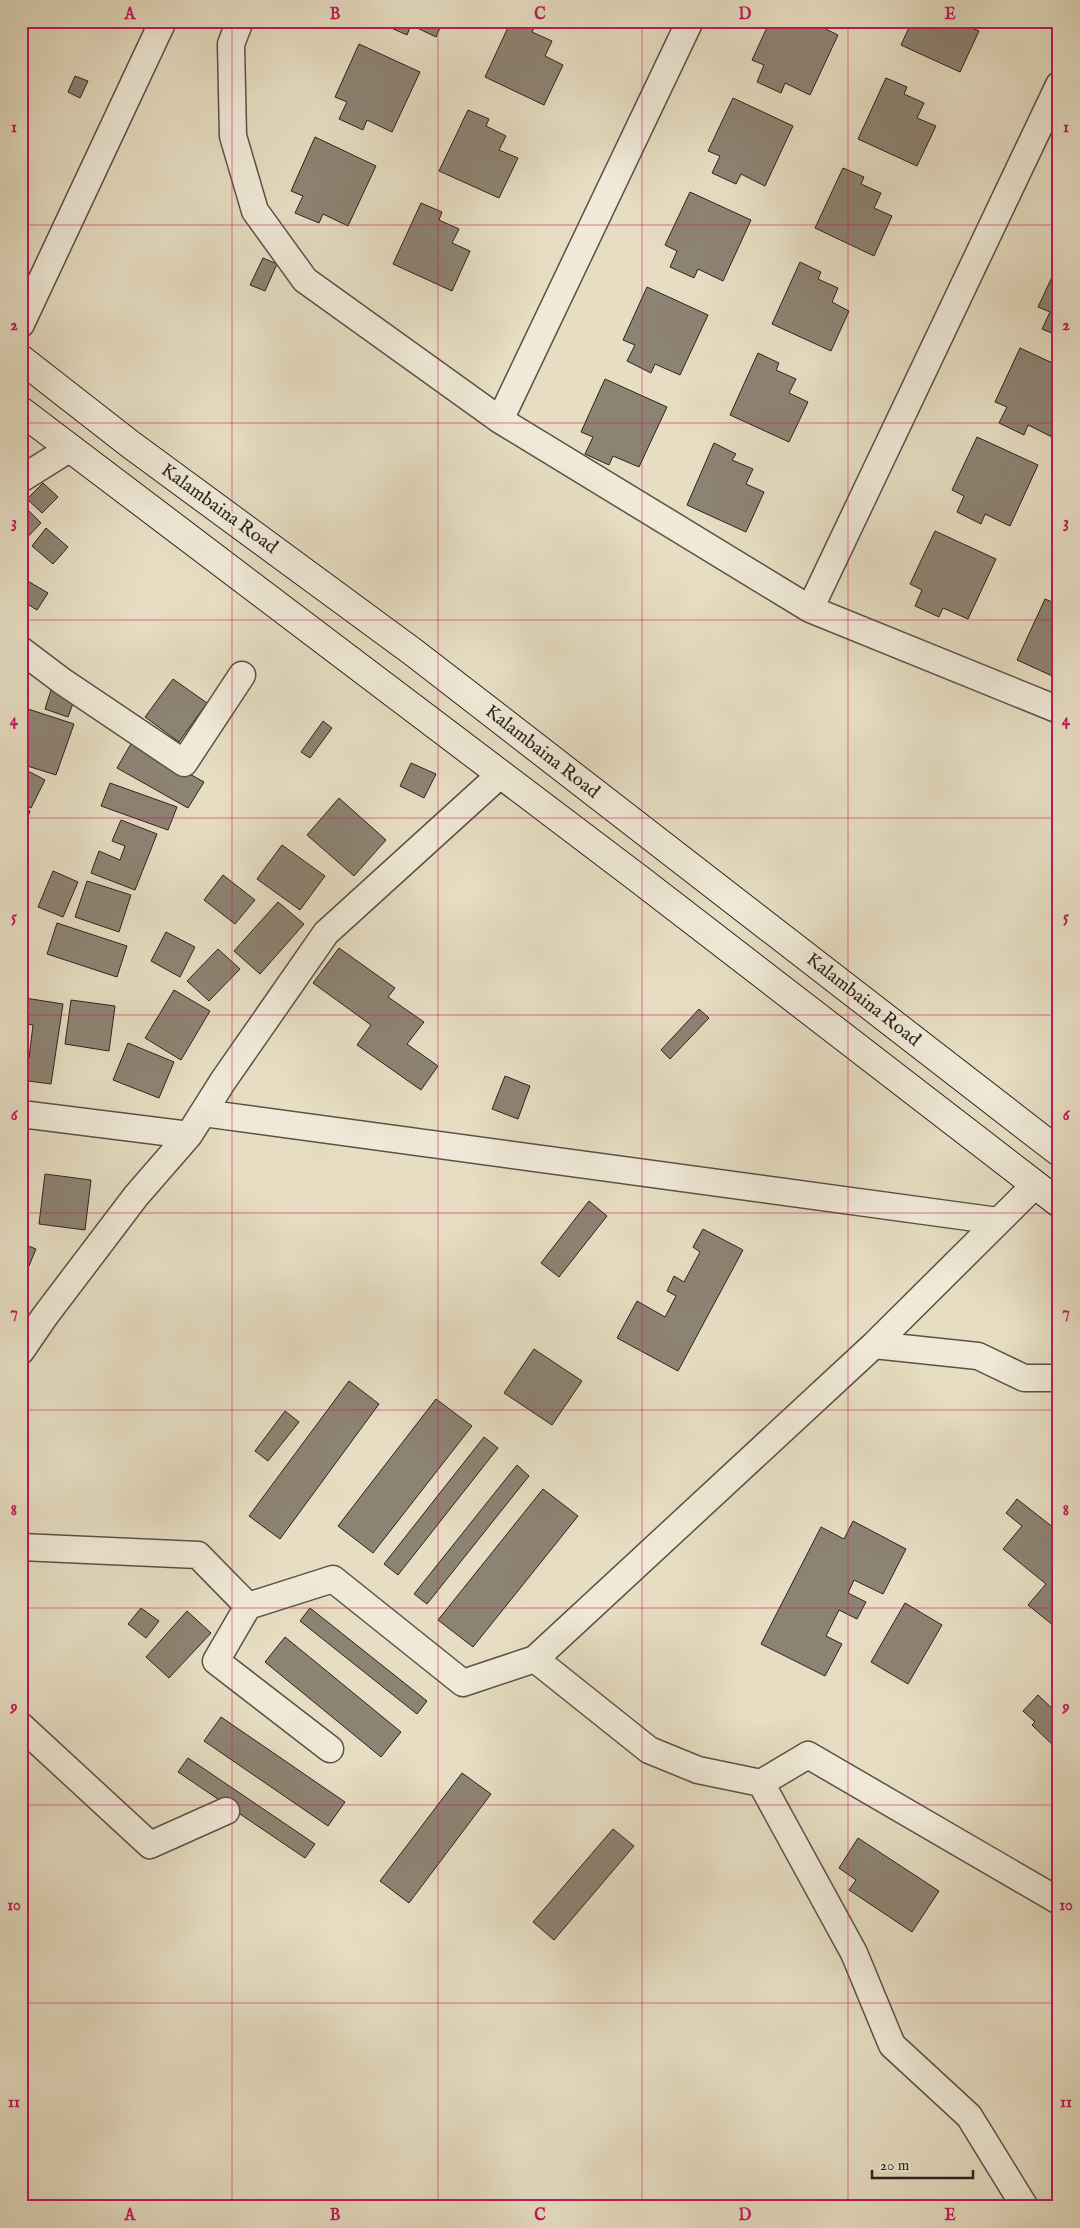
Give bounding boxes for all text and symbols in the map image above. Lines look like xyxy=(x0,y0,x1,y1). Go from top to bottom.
text: A xyxy=(124,5,137,25)
text: B xyxy=(330,5,341,25)
text: C xyxy=(534,5,546,25)
text: D xyxy=(739,5,752,25)
text: E xyxy=(944,5,956,25)
text: 1 xyxy=(11,118,17,138)
text: 1 xyxy=(1063,118,1069,138)
text: 2 xyxy=(10,316,18,336)
text: 2 xyxy=(1062,316,1070,336)
street label: Kalambaina Road xyxy=(156,458,283,560)
text: 3 xyxy=(11,513,17,533)
text: 3 xyxy=(1063,513,1069,533)
street label: Kalambaina Road xyxy=(480,700,605,805)
text: 4 xyxy=(10,711,19,731)
text: 4 xyxy=(1062,711,1071,731)
text: 5 xyxy=(11,908,17,928)
text: 5 xyxy=(1063,908,1069,928)
street label: Kalambaina Road xyxy=(801,948,926,1053)
text: 6 xyxy=(11,1106,19,1126)
text: 6 xyxy=(1063,1106,1071,1126)
text: 7 xyxy=(10,1303,18,1323)
text: 7 xyxy=(1062,1303,1070,1323)
text: 8 xyxy=(11,1501,17,1521)
text: 8 xyxy=(1063,1501,1069,1521)
text: 9 xyxy=(10,1698,18,1718)
text: 9 xyxy=(1062,1698,1070,1718)
text: 10 xyxy=(7,1896,21,1916)
text: 10 xyxy=(1059,1896,1073,1916)
text: 11 xyxy=(8,2093,20,2113)
text: 11 xyxy=(1060,2093,1072,2113)
scale bar xyxy=(872,2148,974,2180)
text: 20 m xyxy=(880,2156,910,2175)
text: A xyxy=(124,2206,137,2226)
text: B xyxy=(330,2206,341,2226)
text: C xyxy=(534,2206,546,2226)
text: D xyxy=(739,2206,752,2226)
text: E xyxy=(944,2206,956,2226)

